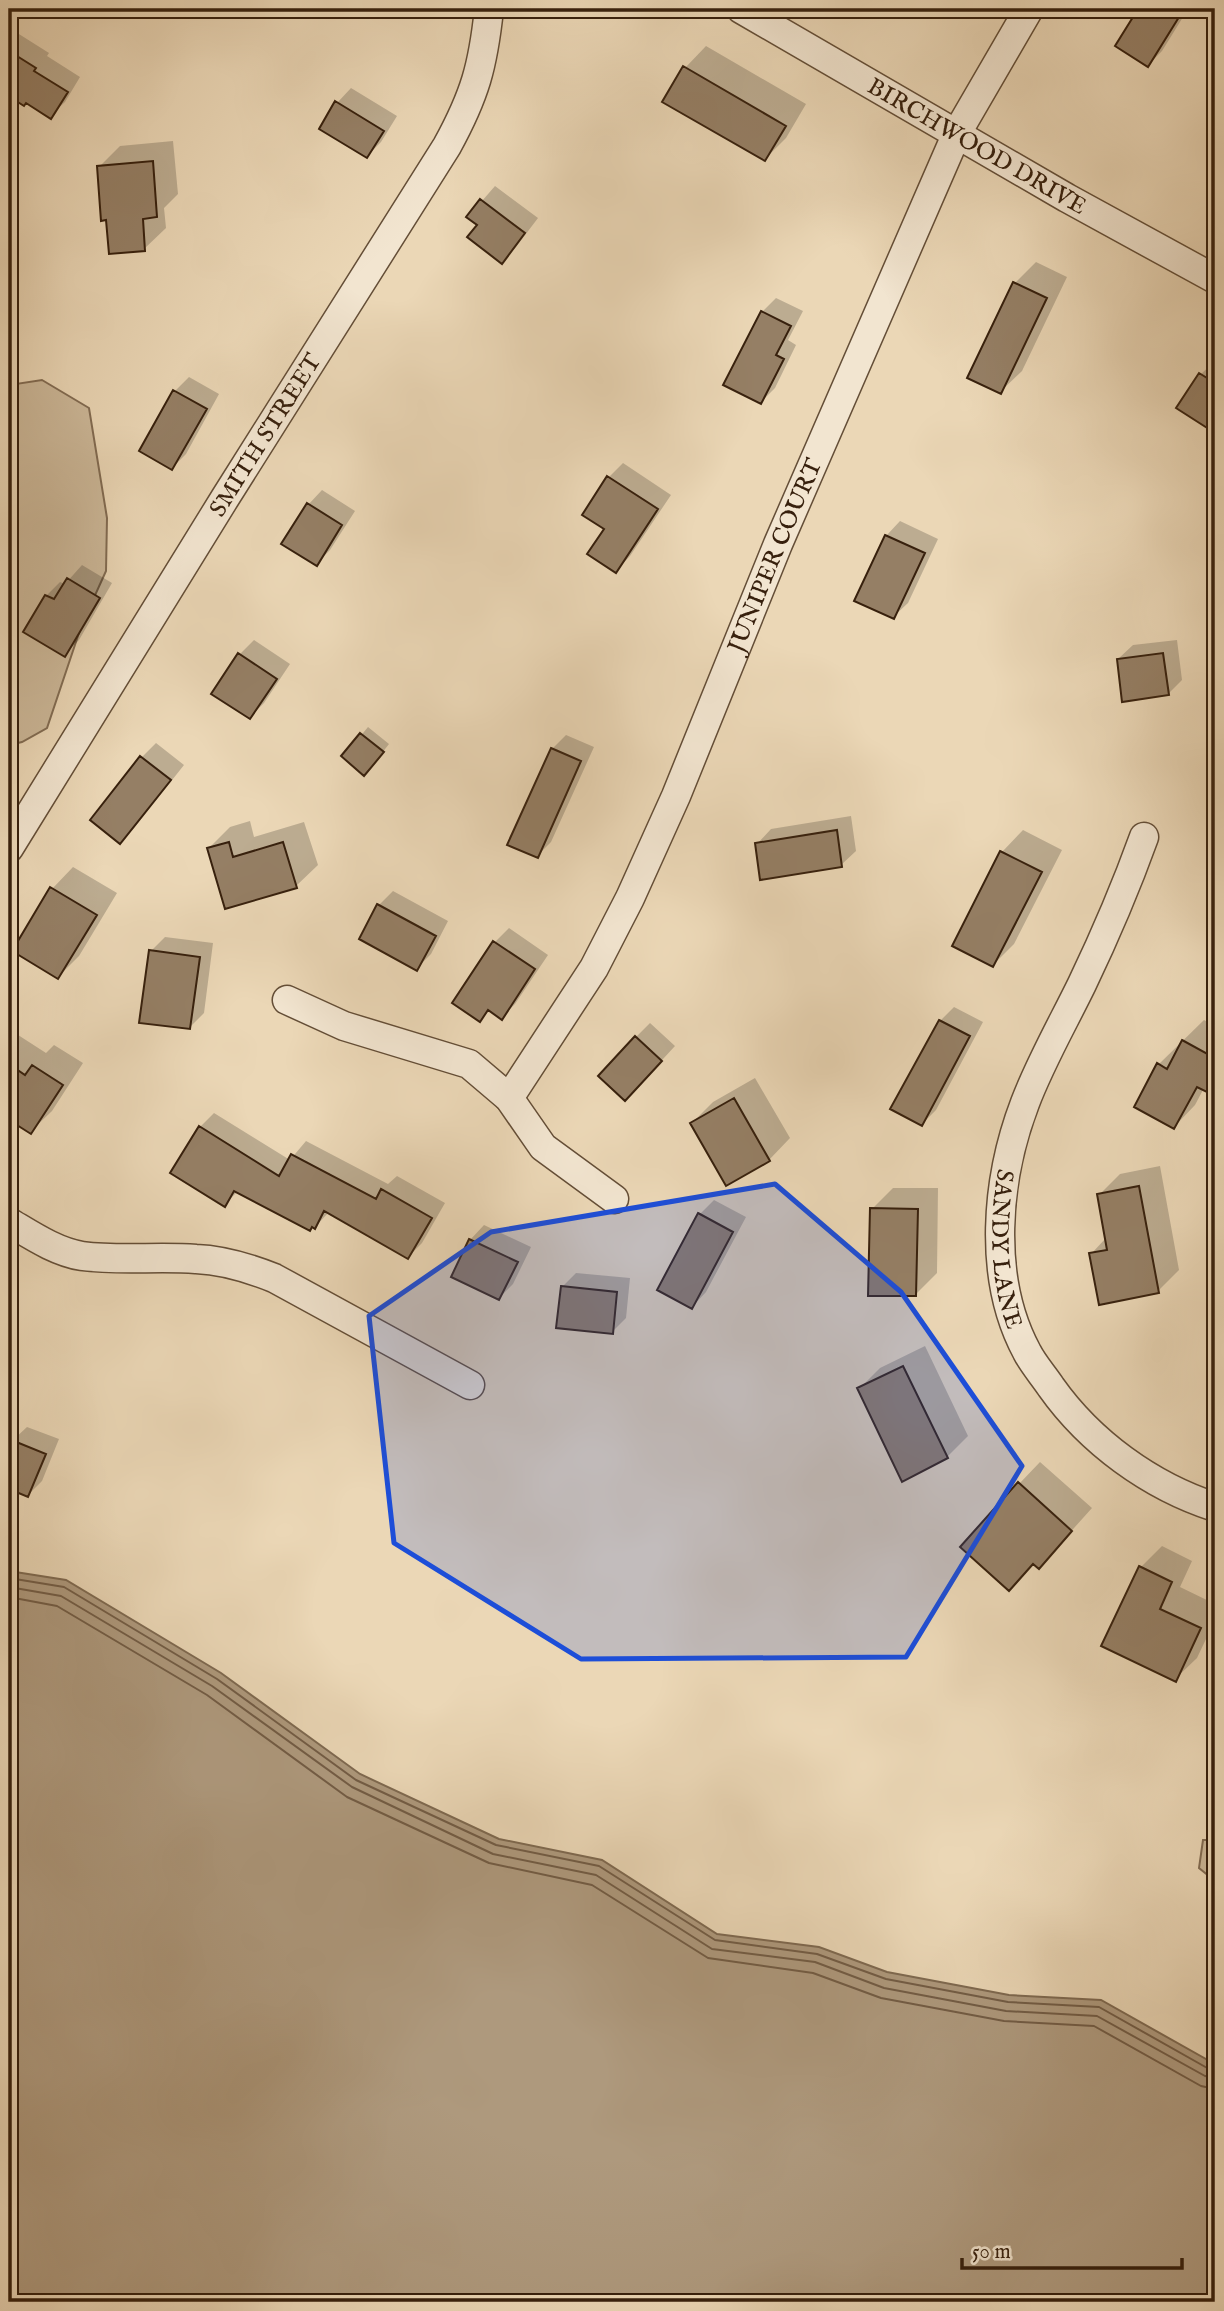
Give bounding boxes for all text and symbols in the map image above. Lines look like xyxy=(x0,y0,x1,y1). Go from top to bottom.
street label: BIRCHWOOD DRIVE xyxy=(861,72,1091,223)
street label: SMITH STREET xyxy=(203,348,329,523)
street label: JUNIPER COURT xyxy=(721,454,831,660)
street label: SANDY LANE xyxy=(983,1167,1029,1333)
scale bar xyxy=(962,2227,1182,2271)
text: 50 m xyxy=(972,2239,1011,2266)

